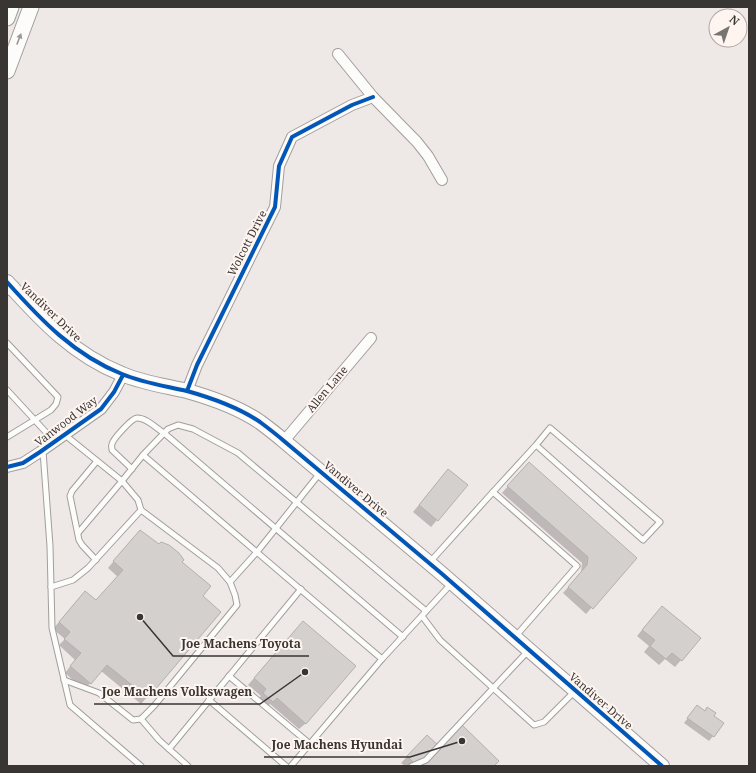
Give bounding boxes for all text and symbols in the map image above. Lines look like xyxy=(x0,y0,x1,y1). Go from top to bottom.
north arrow xyxy=(708,8,748,48)
text: N xyxy=(727,11,743,29)
one-way arrow xyxy=(16,32,22,44)
street label: Wolcott Drive xyxy=(224,207,270,278)
street label: Vandiver Drive xyxy=(18,279,85,345)
street label: Allen Lane xyxy=(303,362,351,415)
street label: Vanwood Way xyxy=(31,392,101,449)
street label: Vandiver Drive xyxy=(321,457,392,520)
callout: Joe Machens Toyota xyxy=(173,632,309,656)
text: Joe Machens Toyota xyxy=(180,635,301,652)
street label: Vandiver Drive xyxy=(566,669,636,732)
callout: Joe Machens Volkswagen xyxy=(94,680,260,704)
text: Joe Machens Volkswagen xyxy=(101,683,252,700)
callout: Joe Machens Hyundai xyxy=(264,733,410,757)
text: Joe Machens Hyundai xyxy=(271,736,403,753)

